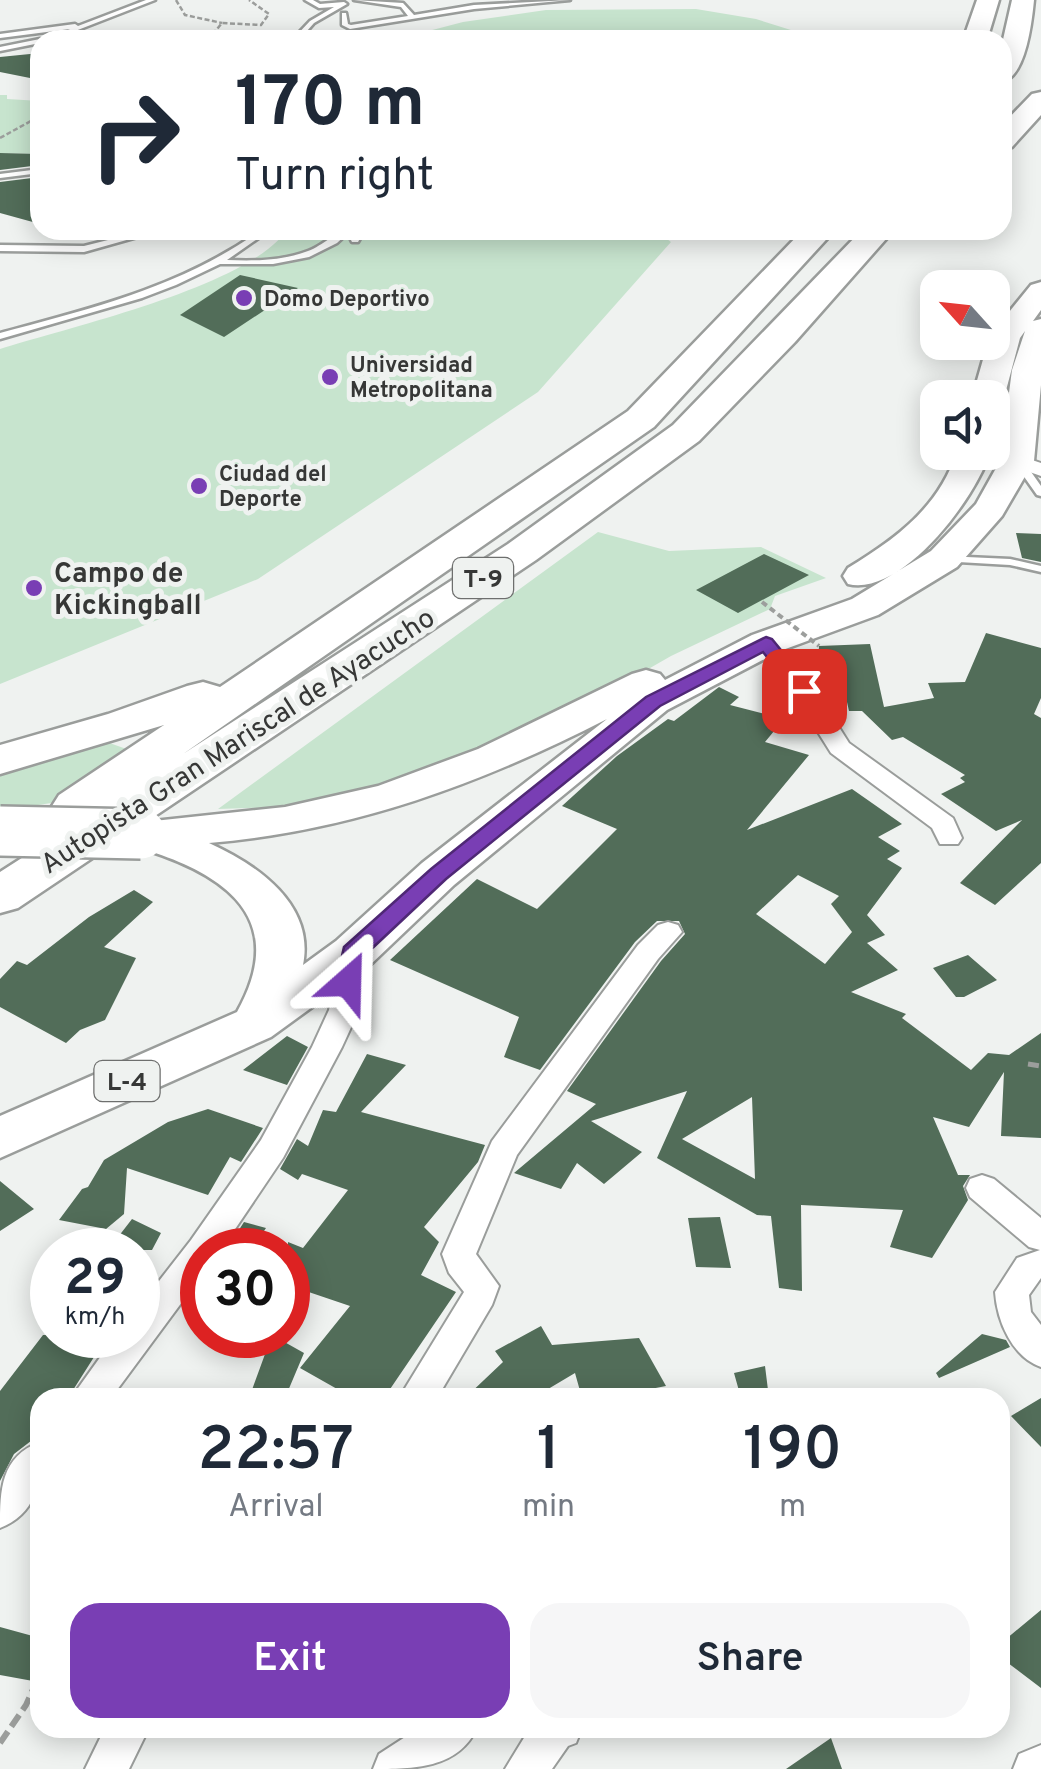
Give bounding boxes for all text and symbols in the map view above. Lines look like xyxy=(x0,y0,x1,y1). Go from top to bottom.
text: 170 m xyxy=(235,62,425,151)
icon: right xyxy=(70,70,200,200)
text: Turn right xyxy=(235,149,434,206)
north arrow xyxy=(920,270,1010,360)
map controls xyxy=(920,270,1010,470)
marker: Domo Deportivo xyxy=(233,287,255,309)
place label: Domo Deportivo xyxy=(264,287,430,314)
place label: Universidad Metropolitana xyxy=(350,353,493,405)
marker: Universidad Metropolitana xyxy=(319,366,341,388)
button: sound xyxy=(920,380,1010,470)
place label: Ciudad del Deporte xyxy=(219,462,327,514)
marker: Ciudad del Deporte xyxy=(188,475,210,497)
place label: Campo de Kickingball xyxy=(54,557,202,625)
road number: T-9 xyxy=(453,558,513,598)
marker: Campo de Kickingball xyxy=(23,577,45,599)
street label: Autopista Gran Mariscal de Ayacucho xyxy=(35,601,443,884)
pin xyxy=(762,649,847,734)
icon: arrive xyxy=(777,664,832,719)
position arrow xyxy=(296,930,400,1034)
road number: L-4 xyxy=(94,1061,160,1101)
speed limit sign: 30 xyxy=(180,1228,310,1358)
text: 29 xyxy=(64,1249,126,1312)
text: km/h xyxy=(65,1302,125,1334)
text: 22:57 xyxy=(198,1415,354,1491)
text: 1 xyxy=(537,1415,560,1491)
text: 190 xyxy=(743,1415,842,1491)
text: Arrival xyxy=(228,1488,324,1528)
text: min xyxy=(522,1488,575,1528)
text: m xyxy=(779,1488,806,1528)
button: Exit xyxy=(70,1603,510,1718)
button: Share xyxy=(530,1603,970,1718)

